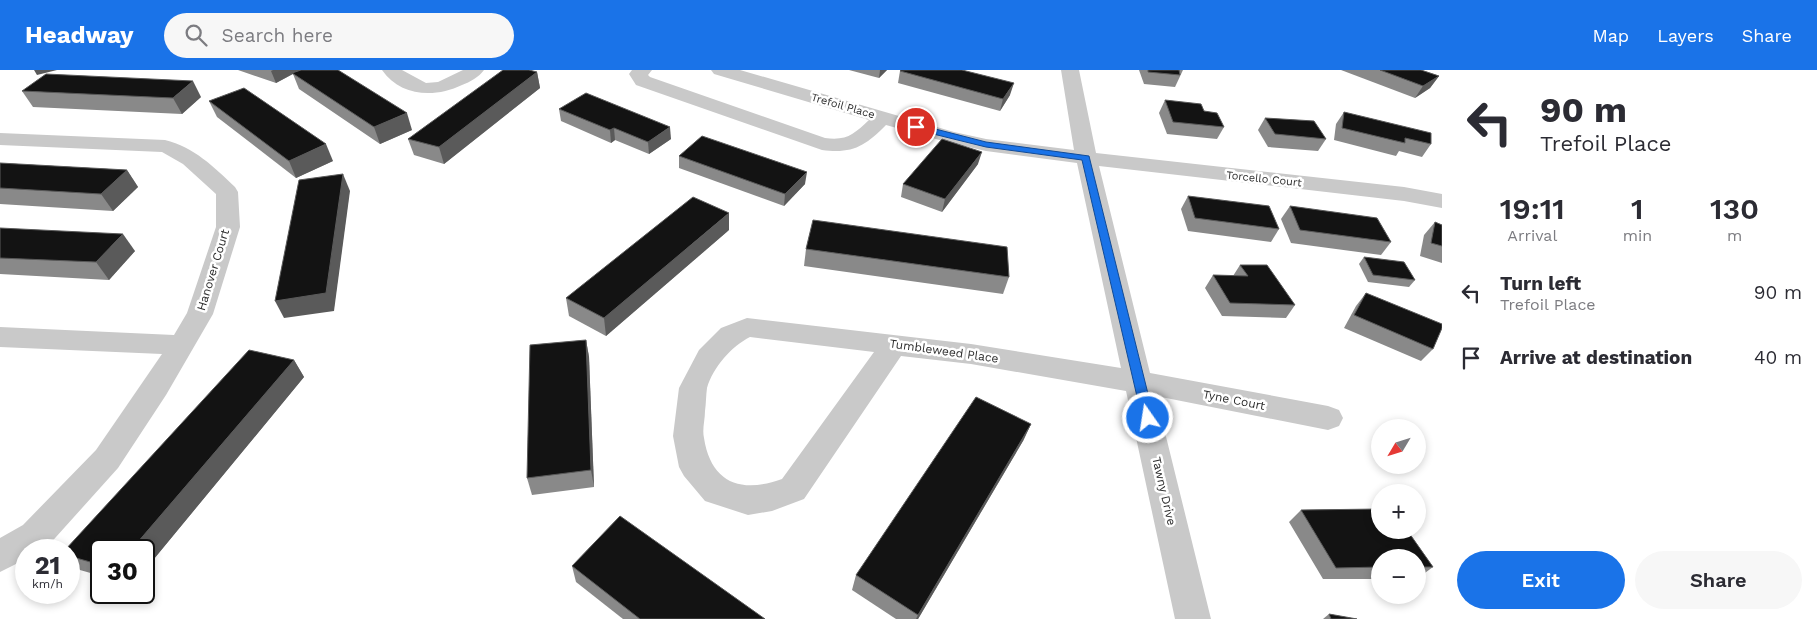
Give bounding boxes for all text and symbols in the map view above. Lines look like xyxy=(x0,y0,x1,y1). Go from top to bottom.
search box xyxy=(164,13,514,58)
text: Headway xyxy=(25,21,134,49)
icon: search xyxy=(182,21,210,49)
text: Search here xyxy=(222,24,333,47)
text: Map xyxy=(1592,25,1629,46)
text: Layers xyxy=(1657,25,1714,46)
text: Share xyxy=(1742,25,1792,46)
text: 90 m xyxy=(1540,89,1627,131)
icon: left xyxy=(1457,90,1522,155)
street label: Trefoil Place xyxy=(810,91,876,121)
pin xyxy=(895,106,937,148)
icon: arrive xyxy=(902,113,930,141)
text: Trefoil Place xyxy=(1540,131,1671,156)
street label: Torcello Court xyxy=(1226,169,1303,189)
text: 19:11 xyxy=(1500,191,1565,226)
text: 1 xyxy=(1631,191,1644,226)
text: 130 xyxy=(1710,191,1759,226)
text: Arrival xyxy=(1507,226,1557,245)
text: min xyxy=(1623,226,1652,245)
text: m xyxy=(1727,226,1742,245)
street label: Hanover Court xyxy=(194,228,232,312)
text: Turn left xyxy=(1500,272,1581,295)
icon: left xyxy=(1457,279,1485,307)
text: 90 m xyxy=(1754,281,1802,304)
text: Trefoil Place xyxy=(1500,295,1596,314)
street label: Tumbleweed Place xyxy=(889,336,1000,366)
icon: arrive xyxy=(1457,344,1485,372)
text: Arrive at destination xyxy=(1500,346,1692,369)
text: 40 m xyxy=(1754,346,1802,369)
street label: Tyne Court xyxy=(1202,387,1266,413)
position arrow xyxy=(1121,391,1173,443)
north arrow xyxy=(1371,419,1426,474)
map controls xyxy=(1371,419,1426,604)
street label: Tawny Drive xyxy=(1149,455,1179,527)
button: + xyxy=(1371,484,1426,539)
speed limit sign: 30 xyxy=(90,539,155,604)
button: − xyxy=(1371,549,1426,604)
text: 21 xyxy=(35,551,60,580)
button: Exit xyxy=(1457,551,1625,609)
button: Share xyxy=(1635,551,1802,609)
text: km/h xyxy=(32,577,63,591)

